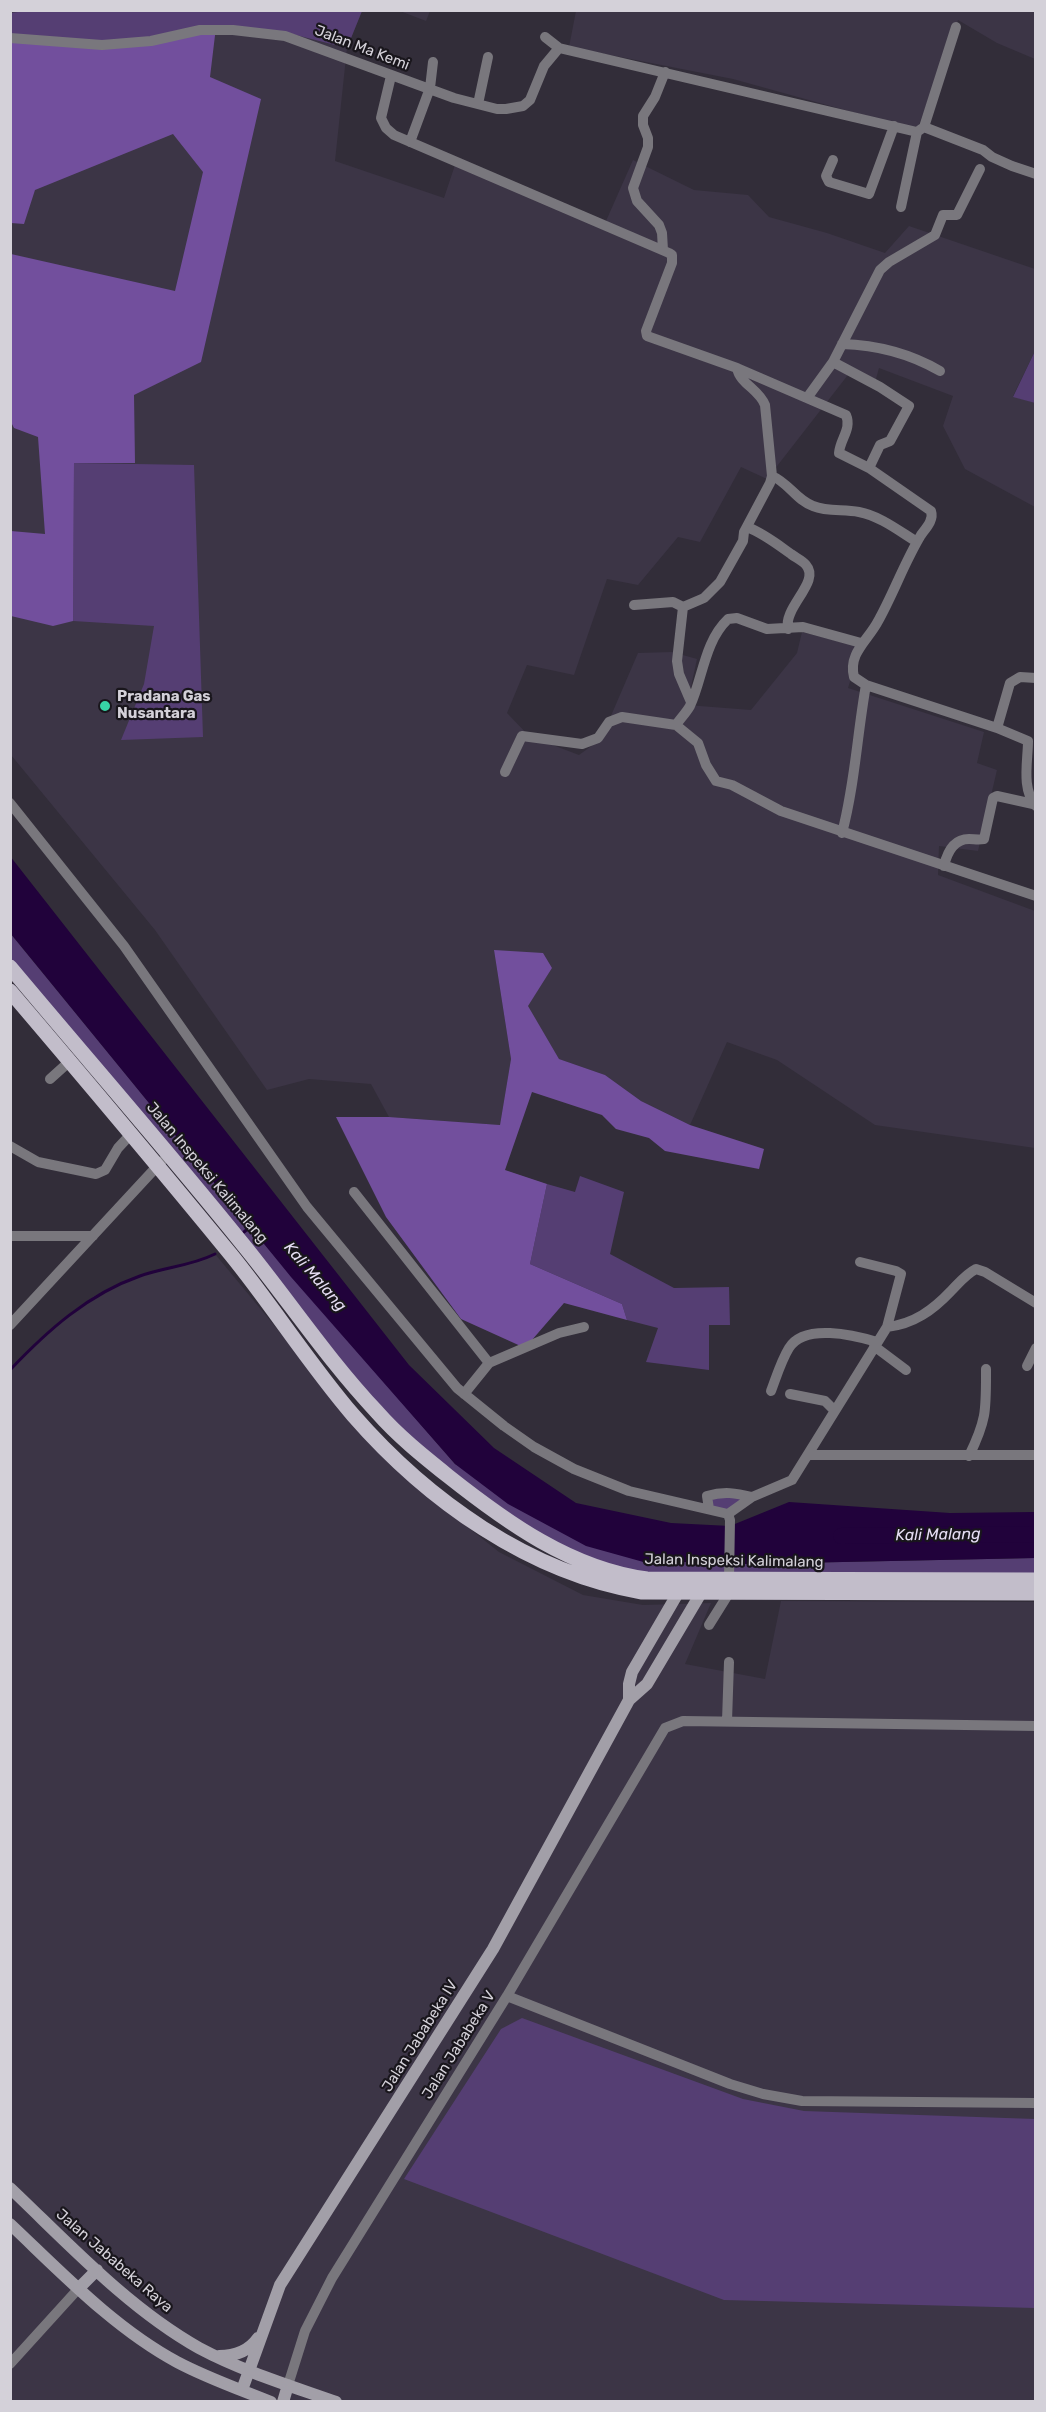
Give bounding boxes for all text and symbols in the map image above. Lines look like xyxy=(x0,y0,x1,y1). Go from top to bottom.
street label: Jalan Ma Kemi xyxy=(312,22,412,74)
place label: Pradana Gas Nusantara xyxy=(117,688,211,723)
marker: Pradana Gas Nusantara xyxy=(98,699,112,713)
street label: Jalan Inspeksi Kalimalang xyxy=(143,1099,271,1247)
water label: Kali Malang xyxy=(280,1239,350,1315)
water label: Kali Malang xyxy=(895,1525,981,1545)
street label: Jalan Inspeksi Kalimalang xyxy=(644,1550,824,1572)
street label: Jalan Jababeka IV xyxy=(378,1977,462,2095)
street label: Jalan Jababeka V xyxy=(419,1988,499,2102)
street label: Jalan Jababeka Raya xyxy=(52,2206,176,2316)

